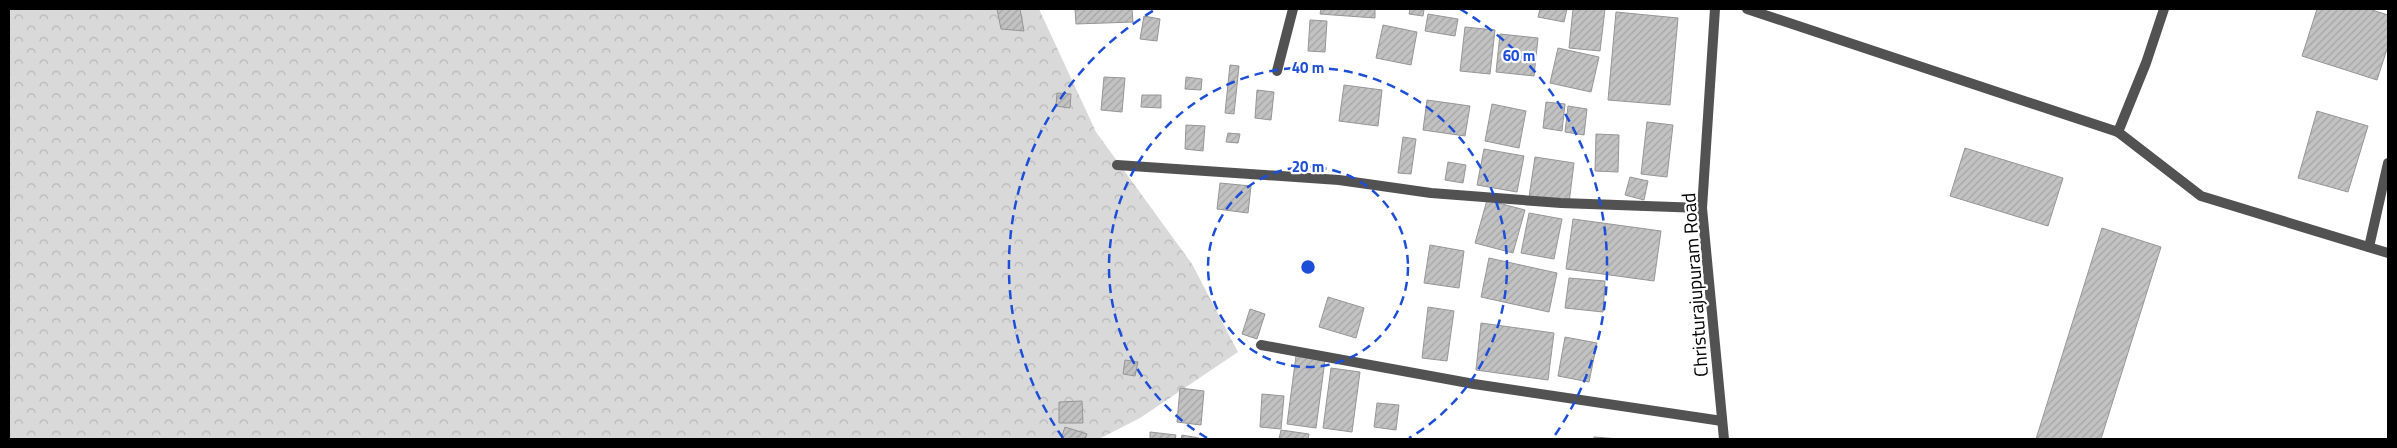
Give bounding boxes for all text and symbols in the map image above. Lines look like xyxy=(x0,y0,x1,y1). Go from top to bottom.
text: 60 m xyxy=(1503,44,1535,67)
text: 40 m xyxy=(1292,56,1324,79)
text: 20 m xyxy=(1292,155,1324,178)
street label: Christurajupuram Road xyxy=(1673,192,1715,378)
centre of rings xyxy=(1299,258,1317,276)

